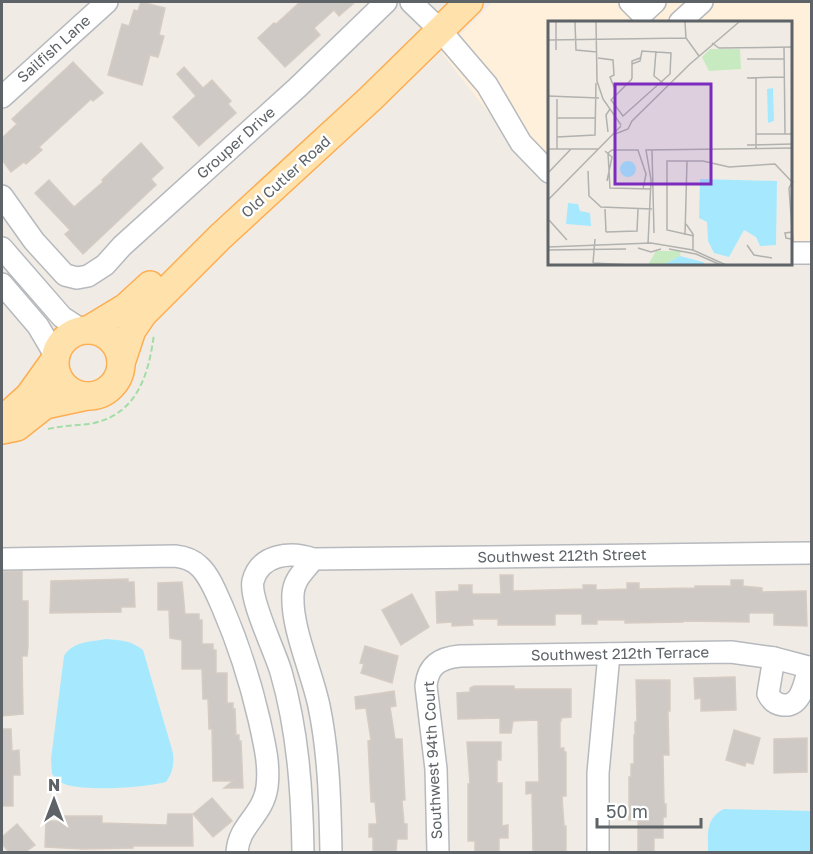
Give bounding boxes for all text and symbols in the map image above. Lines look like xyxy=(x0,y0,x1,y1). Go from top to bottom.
street label: Sailfish Lane xyxy=(13,11,94,86)
inset map xyxy=(548,21,792,266)
street label: Grouper Drive xyxy=(193,102,278,182)
street label: Old Cutler Road xyxy=(237,132,334,221)
street label: Southwest 212th Street xyxy=(477,545,647,565)
street label: Southwest 212th Terrace xyxy=(531,642,710,664)
street label: Southwest 94th Court xyxy=(419,680,445,840)
north arrow xyxy=(24,770,84,830)
text: N xyxy=(48,775,60,795)
scale bar xyxy=(597,791,700,829)
text: 50 m xyxy=(606,800,648,822)

